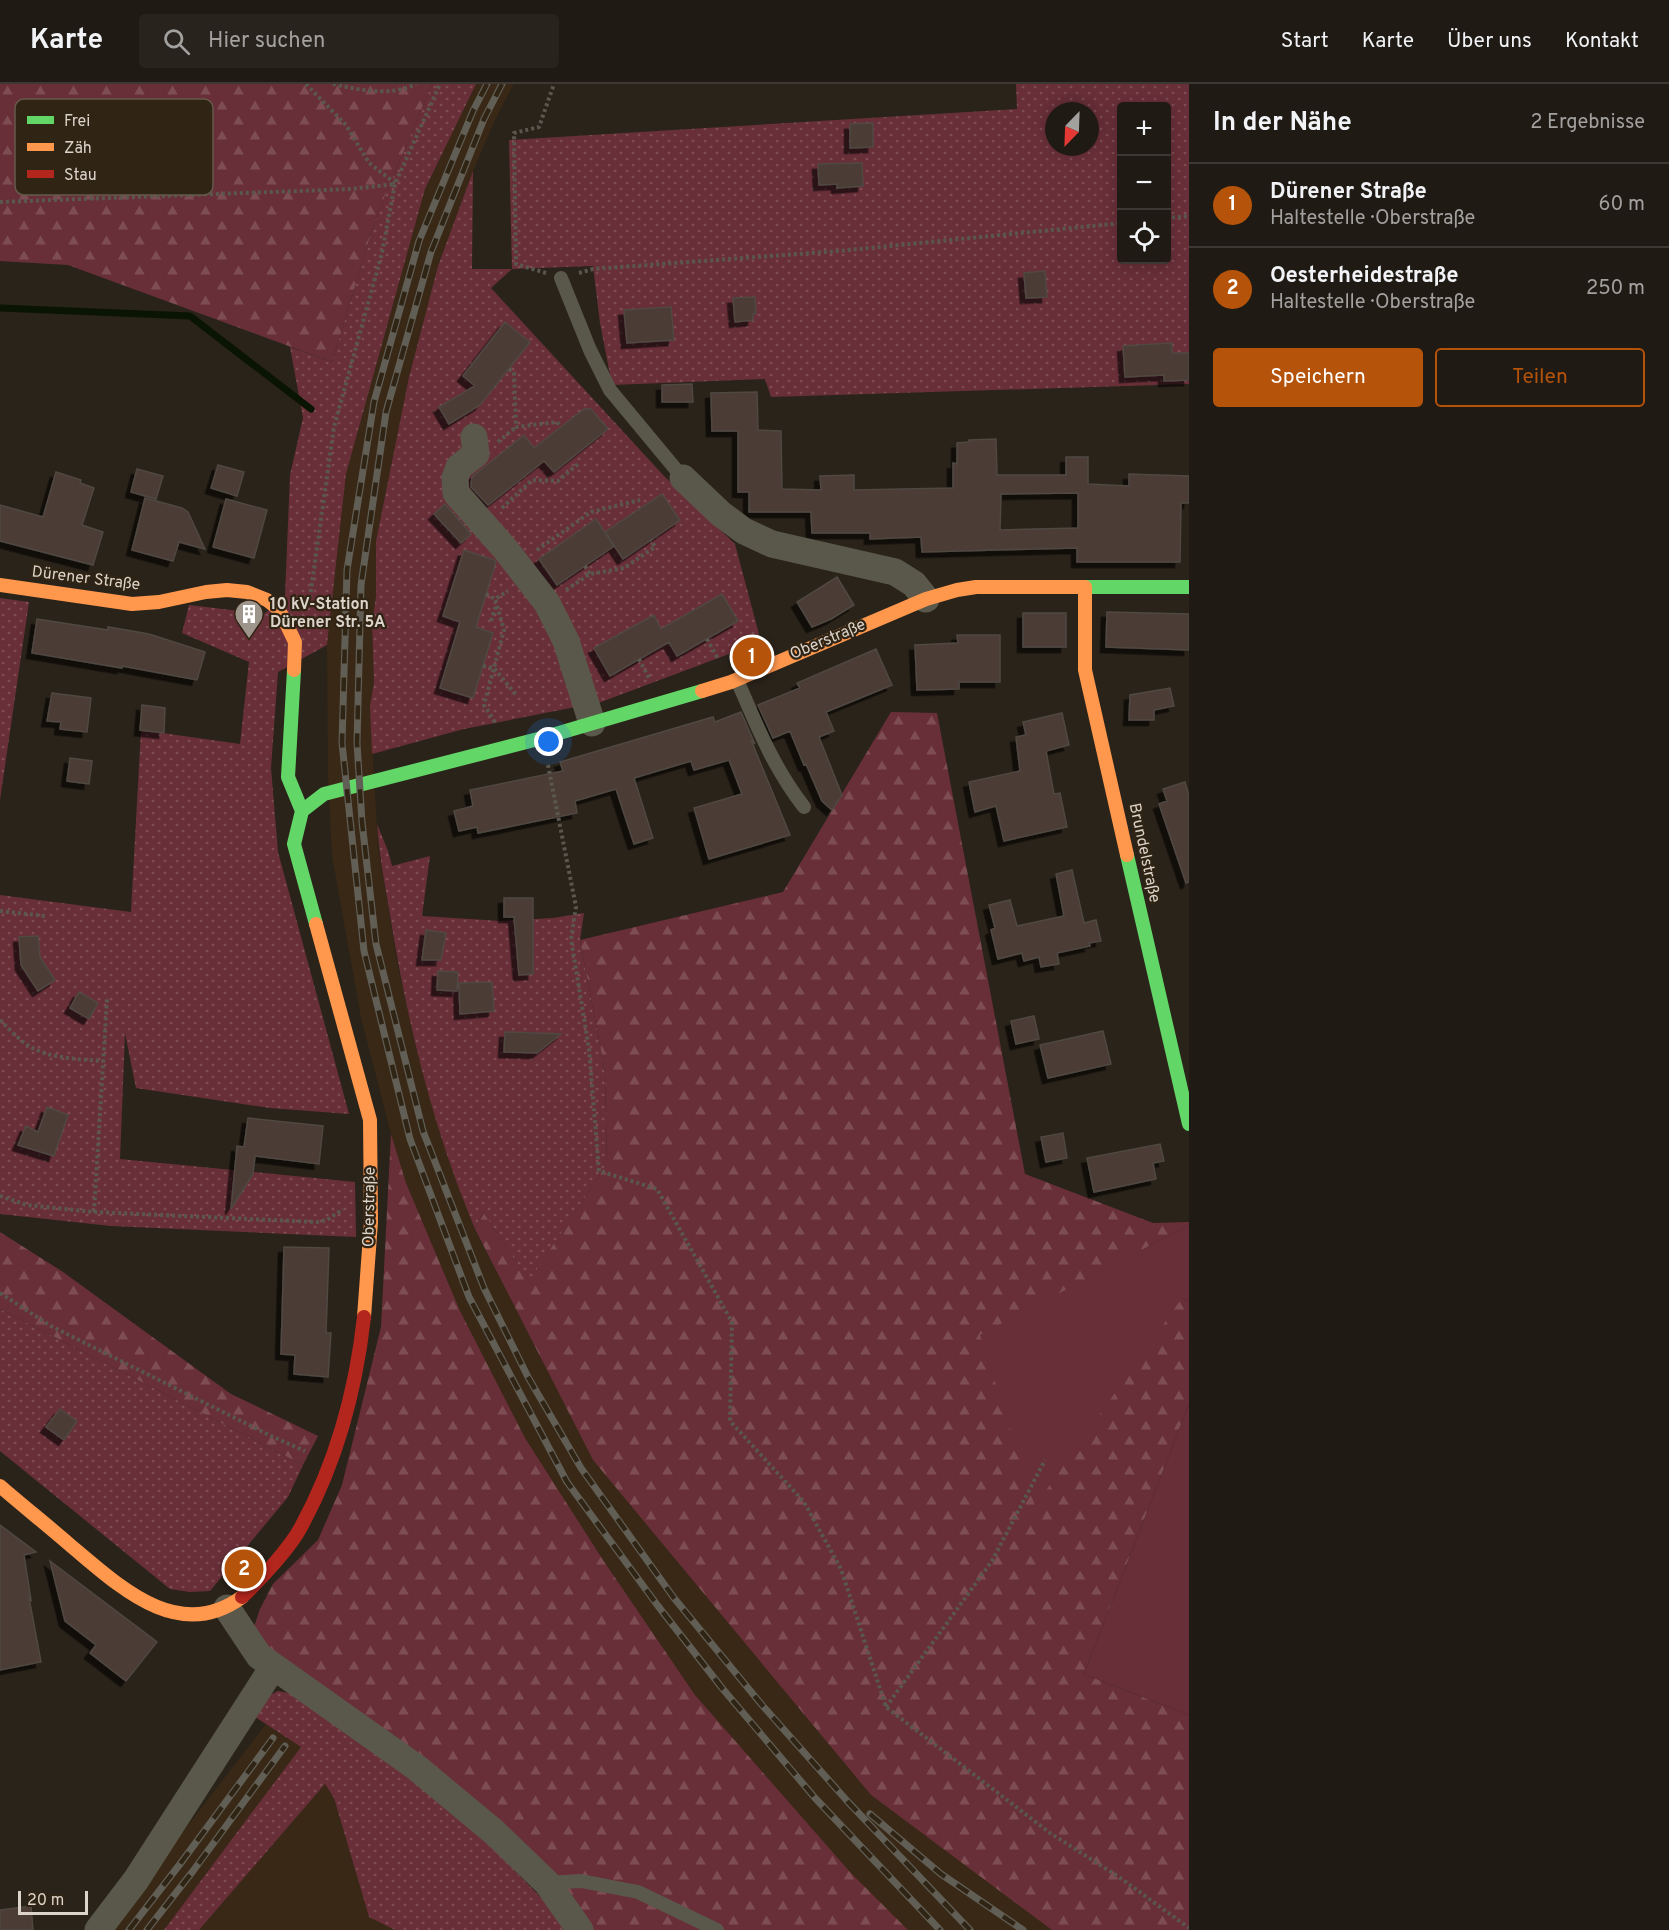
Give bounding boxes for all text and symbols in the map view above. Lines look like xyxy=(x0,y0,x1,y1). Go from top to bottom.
search box xyxy=(139,14,559,68)
text: Karte xyxy=(30,23,103,59)
icon: search xyxy=(160,25,193,58)
text: Hier suchen xyxy=(208,28,325,55)
text: Start xyxy=(1281,28,1329,55)
text: Karte xyxy=(1362,28,1414,55)
text: Über uns xyxy=(1447,28,1532,55)
text: Kontakt xyxy=(1565,28,1639,55)
legend xyxy=(15,99,213,195)
north arrow xyxy=(1045,102,1099,156)
map controls xyxy=(1117,102,1171,264)
button: + xyxy=(1117,102,1171,156)
text: In der Nähe xyxy=(1213,107,1352,140)
text: 2 Ergebnisse xyxy=(1530,110,1645,136)
text: Frei xyxy=(64,112,90,132)
text: Zäh xyxy=(64,139,92,159)
button: − xyxy=(1117,156,1171,210)
text: Stau xyxy=(64,166,97,186)
text: Dürener Straße xyxy=(1270,179,1427,206)
text: 1 xyxy=(1229,192,1237,218)
text: 60 m xyxy=(1599,192,1645,218)
text: Haltestelle · Oberstraße xyxy=(1270,206,1475,232)
button: locate xyxy=(1117,210,1171,264)
text: Oesterheidestraße xyxy=(1270,263,1459,290)
text: 2 xyxy=(1226,276,1239,302)
text: 250 m xyxy=(1586,276,1645,302)
text: Haltestelle · Oberstraße xyxy=(1270,290,1475,316)
button: Speichern xyxy=(1213,348,1423,407)
button: Teilen xyxy=(1435,348,1645,407)
street label: Dürener Straße xyxy=(31,562,141,596)
place label: 10 kV-Station Dürener Str. 5A xyxy=(270,595,386,633)
building icon: 10 kV-Station Dürener Str. 5A xyxy=(233,598,265,640)
street label: Oberstraße xyxy=(787,615,869,665)
pin: 1 xyxy=(732,634,771,680)
your location xyxy=(534,727,563,756)
street label: Brundelstraße xyxy=(1124,801,1164,905)
street label: Oberstraße xyxy=(359,1167,381,1247)
pin: 2 xyxy=(224,1546,264,1592)
scale bar xyxy=(18,1888,88,1916)
text: 20 m xyxy=(27,1891,64,1911)

